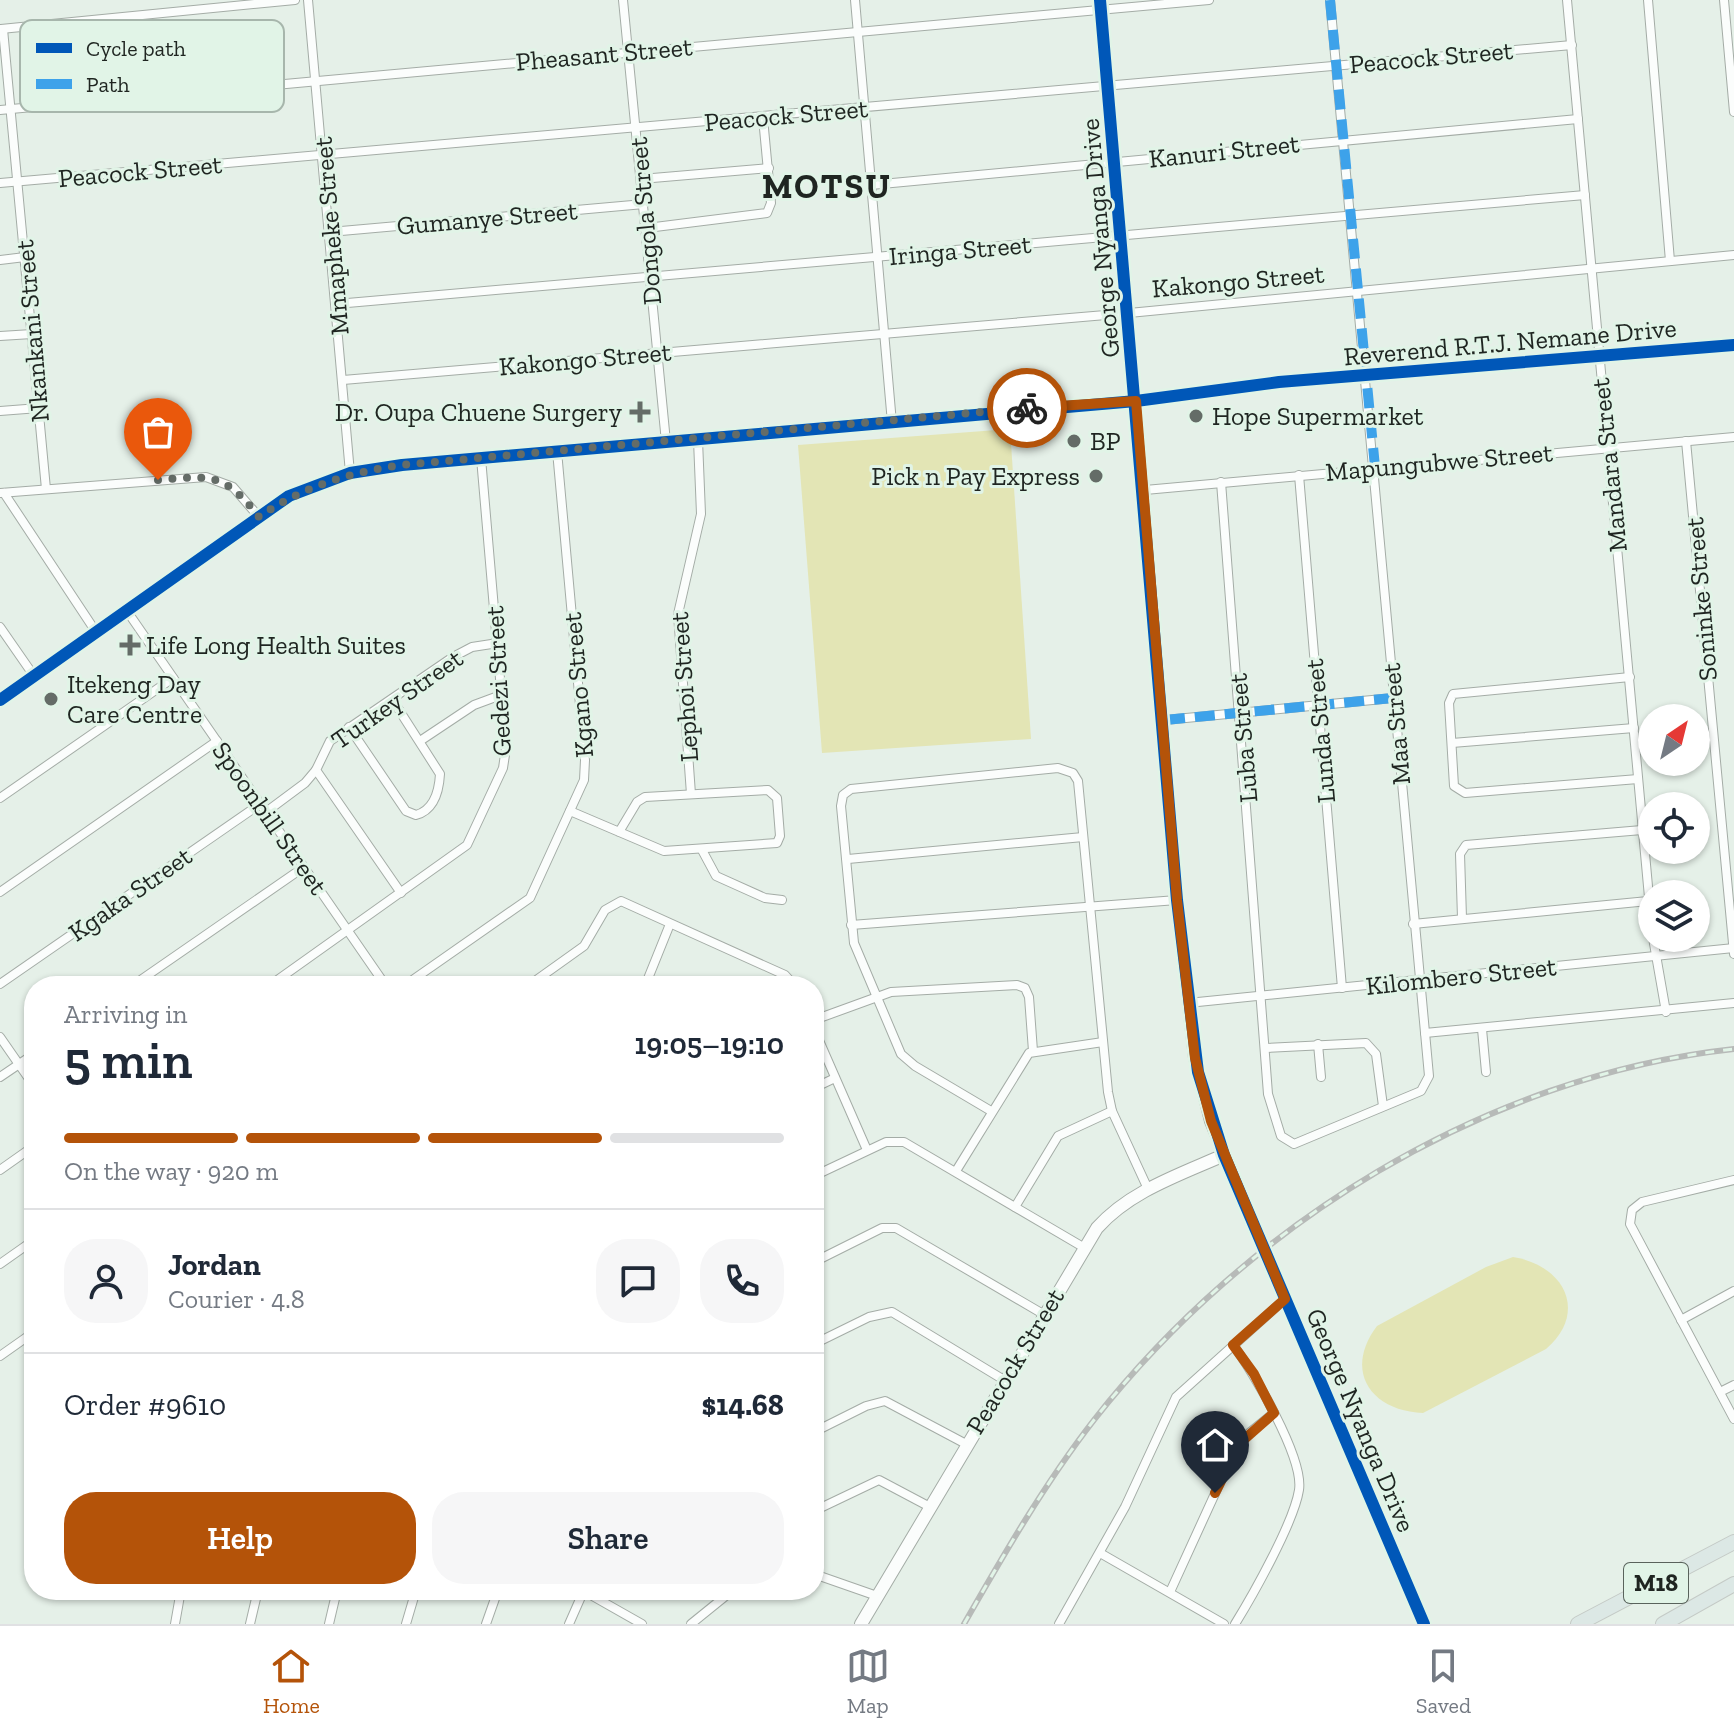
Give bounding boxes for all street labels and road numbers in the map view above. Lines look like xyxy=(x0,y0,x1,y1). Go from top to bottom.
street label: Pheasant Street xyxy=(514,30,694,78)
street label: Peacock Street xyxy=(1348,34,1515,80)
street label: Peacock Street xyxy=(703,92,870,138)
street label: George Nyanga Drive xyxy=(1074,117,1126,359)
street label: Kanuri Street xyxy=(1147,127,1301,175)
street label: Mmapheke Street xyxy=(306,135,356,336)
street label: Dongola Street xyxy=(622,136,668,306)
street label: Peacock Street xyxy=(57,148,224,194)
street label: Gumanye Street xyxy=(395,194,579,242)
street label: Iringa Street xyxy=(888,228,1033,272)
street label: Nkankani Street xyxy=(8,238,56,423)
street label: Kakongo Street xyxy=(1151,258,1326,304)
street label: Reverend R.T.J. Nemane Drive xyxy=(1342,312,1678,372)
street label: Kakongo Street xyxy=(498,336,673,382)
street label: Mandara Street xyxy=(1584,376,1634,554)
street label: Mapungubwe Street xyxy=(1324,436,1554,488)
street label: Soninke Street xyxy=(1678,516,1724,682)
street label: Gedezi Street xyxy=(478,605,518,757)
street label: Kgano Street xyxy=(556,611,600,759)
street label: Lephoi Street xyxy=(663,611,705,763)
street label: Turkey Street xyxy=(325,642,469,756)
street label: Lunda Street xyxy=(1298,657,1342,804)
street label: Maa Street xyxy=(1375,661,1417,786)
street label: Luba Street xyxy=(1221,672,1265,804)
street label: Spoonbill Street xyxy=(206,735,335,901)
street label: Kgaka Street xyxy=(62,840,198,948)
street label: Kilombero Street xyxy=(1364,950,1558,1002)
street label: Peacock Street xyxy=(959,1282,1071,1440)
street label: George Nyanga Drive xyxy=(1299,1303,1423,1537)
road number: M18 xyxy=(1624,1563,1688,1603)

